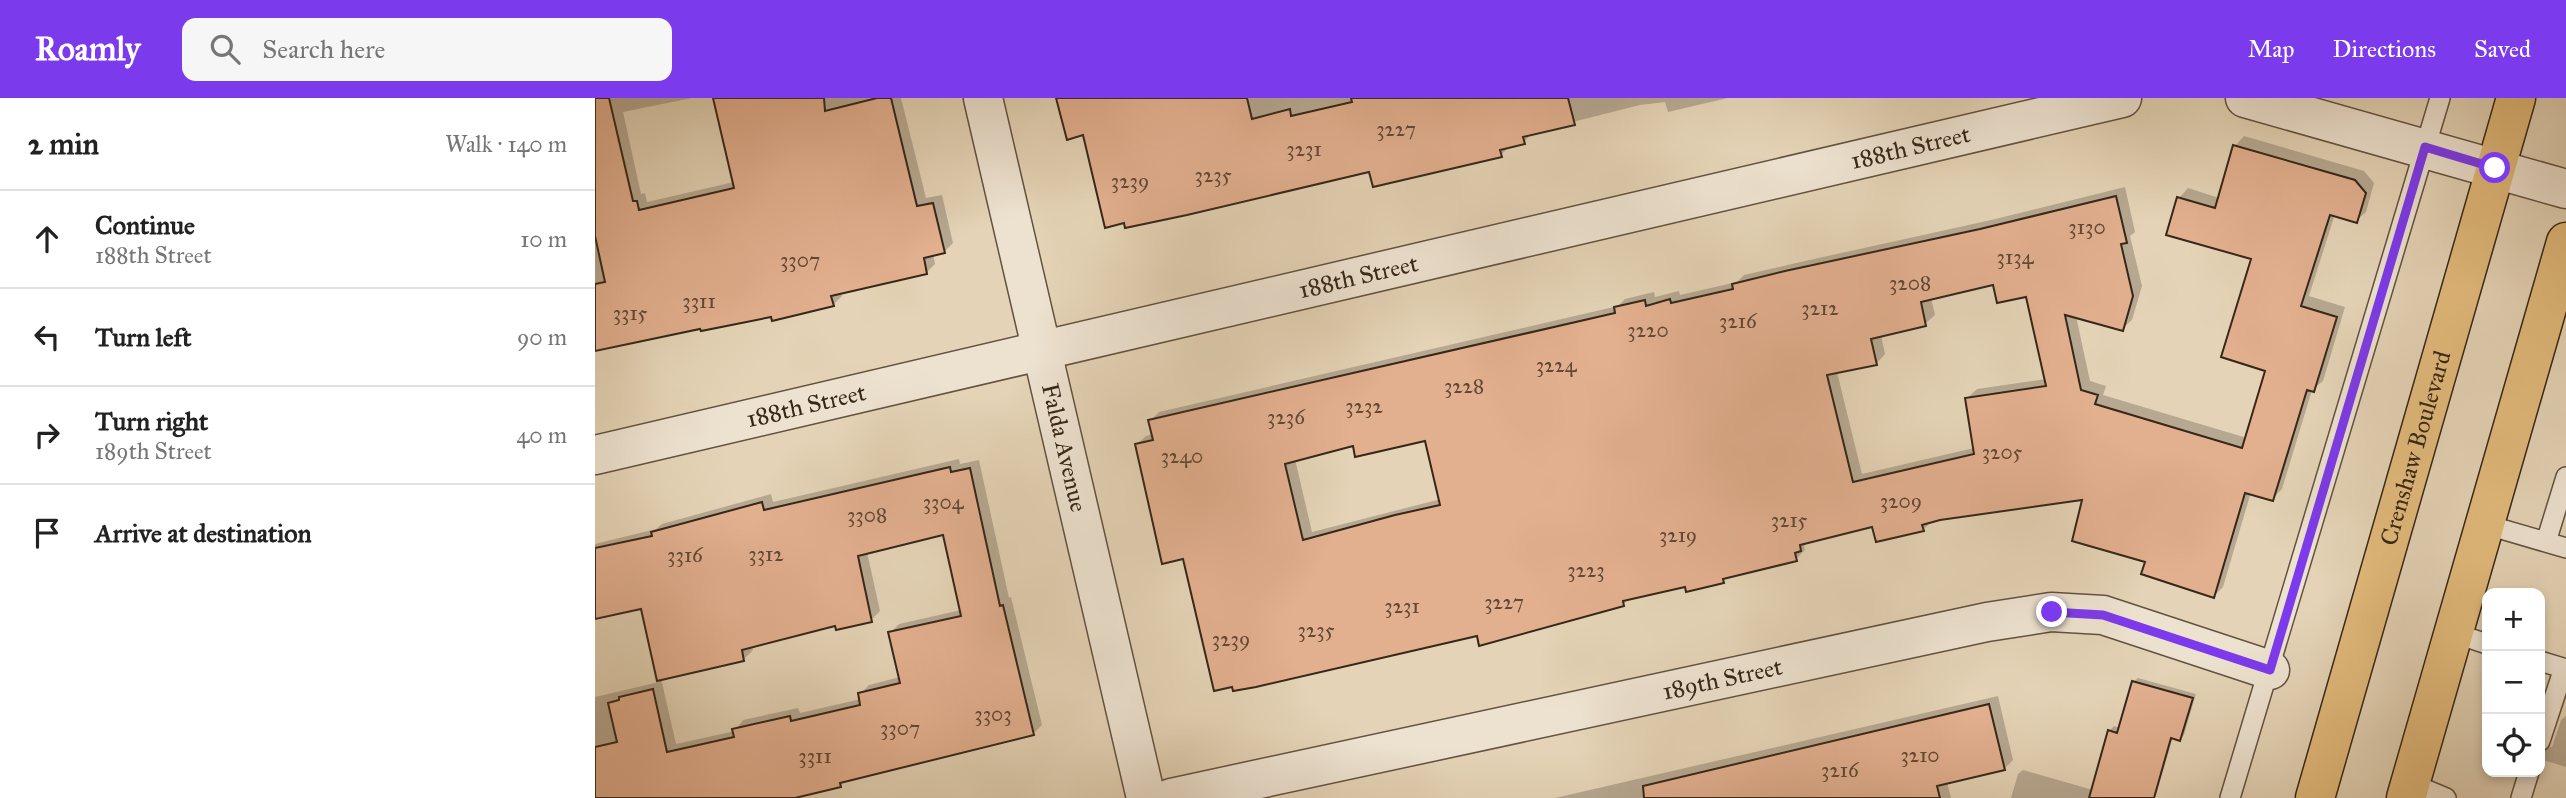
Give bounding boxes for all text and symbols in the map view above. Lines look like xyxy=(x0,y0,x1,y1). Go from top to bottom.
search box xyxy=(182,18,672,81)
text: Roamly xyxy=(35,29,140,69)
icon: search xyxy=(206,30,244,68)
text: Search here xyxy=(262,33,385,65)
text: Map xyxy=(2248,34,2295,64)
text: Directions xyxy=(2333,34,2436,64)
text: Saved xyxy=(2474,34,2531,64)
house number: 3227 xyxy=(1376,116,1416,142)
street label: 188th Street xyxy=(1848,119,1974,176)
text: 2 min xyxy=(28,126,99,162)
text: Walk · 140 m xyxy=(445,130,567,158)
house number: 3231 xyxy=(1286,136,1322,162)
route start xyxy=(2479,152,2510,183)
house number: 3235 xyxy=(1195,162,1232,188)
house number: 3239 xyxy=(1111,168,1149,194)
text: Continue xyxy=(95,209,195,241)
house number: 3130 xyxy=(2068,214,2106,240)
icon: ahead xyxy=(28,220,66,258)
text: 10 m xyxy=(520,225,567,253)
text: 188th Street xyxy=(95,241,212,269)
house number: 3134 xyxy=(1997,244,2035,270)
house number: 3307 xyxy=(780,247,820,273)
street label: 188th Street xyxy=(1296,248,1422,305)
house number: 3208 xyxy=(1889,270,1931,296)
house number: 3311 xyxy=(682,288,716,314)
house number: 3212 xyxy=(1801,295,1839,321)
house number: 3315 xyxy=(613,300,648,326)
house number: 3216 xyxy=(1719,308,1758,334)
house number: 3220 xyxy=(1627,317,1669,343)
icon: left xyxy=(28,318,66,356)
text: Turn left xyxy=(95,321,191,353)
text: 90 m xyxy=(517,323,567,351)
street label: Crenshaw Boulevard xyxy=(2373,347,2458,549)
house number: 3224 xyxy=(1536,352,1578,378)
house number: 3228 xyxy=(1444,373,1484,399)
street label: 188th Street xyxy=(744,377,869,434)
street label: Falda Avenue xyxy=(1035,380,1094,515)
house number: 3232 xyxy=(1345,393,1383,419)
house number: 3236 xyxy=(1267,404,1306,430)
text: Turn right xyxy=(95,405,208,437)
icon: right xyxy=(28,416,66,454)
text: 40 m xyxy=(517,421,567,449)
text: 189th Street xyxy=(95,437,212,465)
house number: 3205 xyxy=(1982,439,2023,465)
house number: 3240 xyxy=(1161,443,1203,469)
house number: 3209 xyxy=(1880,488,1922,514)
house number: 3304 xyxy=(923,489,965,515)
house number: 3308 xyxy=(847,502,887,528)
house number: 3215 xyxy=(1771,507,1808,533)
icon: arrive xyxy=(28,514,66,552)
text: Arrive at destination xyxy=(95,517,312,549)
house number: 3219 xyxy=(1659,522,1697,548)
house number: 3312 xyxy=(748,541,784,567)
house number: 3316 xyxy=(667,542,704,568)
house number: 3223 xyxy=(1567,557,1605,583)
map controls xyxy=(2482,588,2545,777)
button: + xyxy=(2482,588,2545,651)
house number: 3227 xyxy=(1484,589,1524,615)
house number: 3231 xyxy=(1384,593,1420,619)
route end xyxy=(2036,596,2067,627)
house number: 3235 xyxy=(1298,617,1335,643)
house number: 3239 xyxy=(1212,626,1250,652)
street label: 189th Street xyxy=(1660,651,1786,707)
button: − xyxy=(2482,651,2545,714)
house number: 3303 xyxy=(974,701,1012,727)
button: locate xyxy=(2482,714,2545,777)
house number: 3307 xyxy=(880,715,920,741)
house number: 3210 xyxy=(1900,742,1940,768)
house number: 3311 xyxy=(798,743,832,769)
house number: 3216 xyxy=(1821,757,1860,783)

